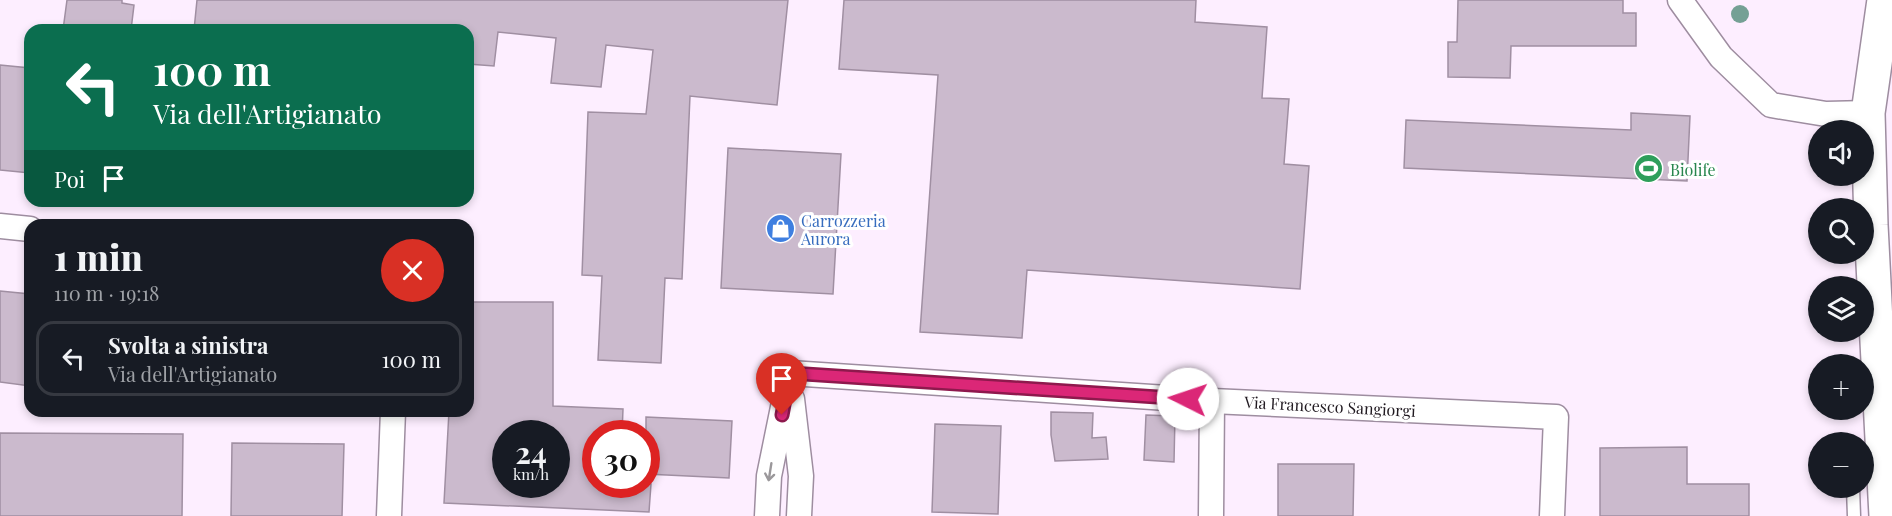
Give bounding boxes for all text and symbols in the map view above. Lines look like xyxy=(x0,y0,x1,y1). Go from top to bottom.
text: 100 m xyxy=(153,41,271,97)
icon: left xyxy=(54,48,132,126)
text: Via dell'Artigianato xyxy=(153,95,382,131)
map controls xyxy=(1808,120,1874,498)
button: sound xyxy=(1808,120,1874,186)
sports icon: Biolife xyxy=(1633,153,1665,185)
place label: Biolife xyxy=(1670,159,1716,180)
icon: arrive xyxy=(97,162,130,195)
text: Poi xyxy=(54,164,85,194)
button: search xyxy=(1808,198,1874,264)
place label: Carrozzeria Aurora xyxy=(800,210,886,249)
shop icon: Carrozzeria Aurora xyxy=(764,213,796,245)
text: 1 min xyxy=(54,232,143,280)
button: close xyxy=(381,239,444,302)
button: layers xyxy=(1808,276,1874,342)
text: 110 m · 19:18 xyxy=(54,279,159,306)
text: Svolta a sinistra xyxy=(108,330,268,360)
icon: left xyxy=(57,342,90,375)
text: 100 m xyxy=(381,344,441,374)
pin xyxy=(756,353,807,415)
button: + xyxy=(1808,354,1874,420)
text: Via dell'Artigianato xyxy=(108,360,277,387)
icon: arrive xyxy=(765,362,798,395)
position arrow xyxy=(1156,367,1220,431)
street label: Via Francesco Sangiorgi xyxy=(1243,391,1417,421)
speed limit sign: 30 xyxy=(582,420,660,498)
text: 24 xyxy=(515,432,547,472)
button: − xyxy=(1808,432,1874,498)
one-way arrow xyxy=(765,462,776,481)
text: km/h xyxy=(513,464,549,484)

